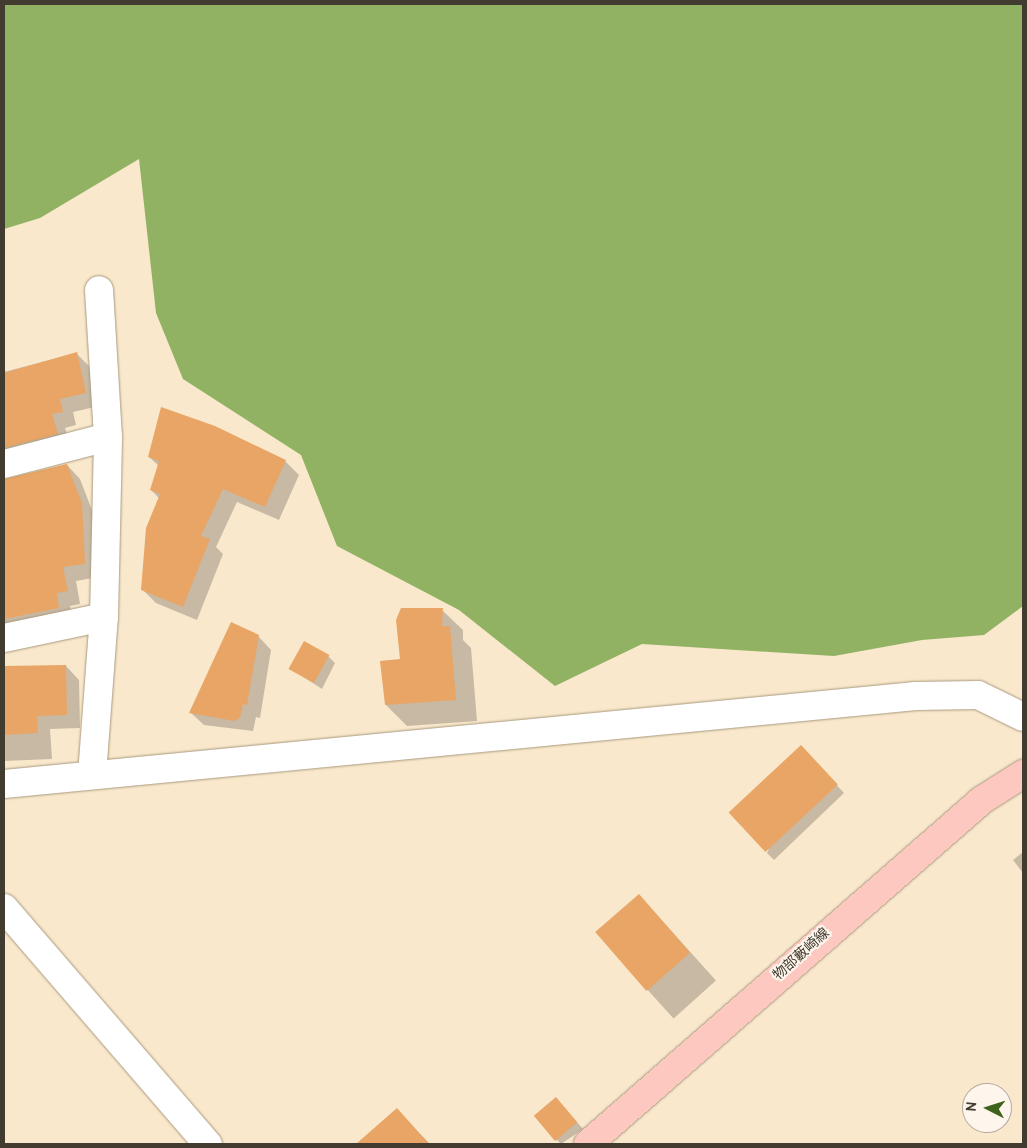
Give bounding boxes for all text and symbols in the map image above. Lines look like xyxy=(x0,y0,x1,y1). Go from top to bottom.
street label: 物部藪崎線 xyxy=(770,925,834,985)
north arrow xyxy=(962,1083,1012,1133)
text: N xyxy=(964,1101,981,1112)

